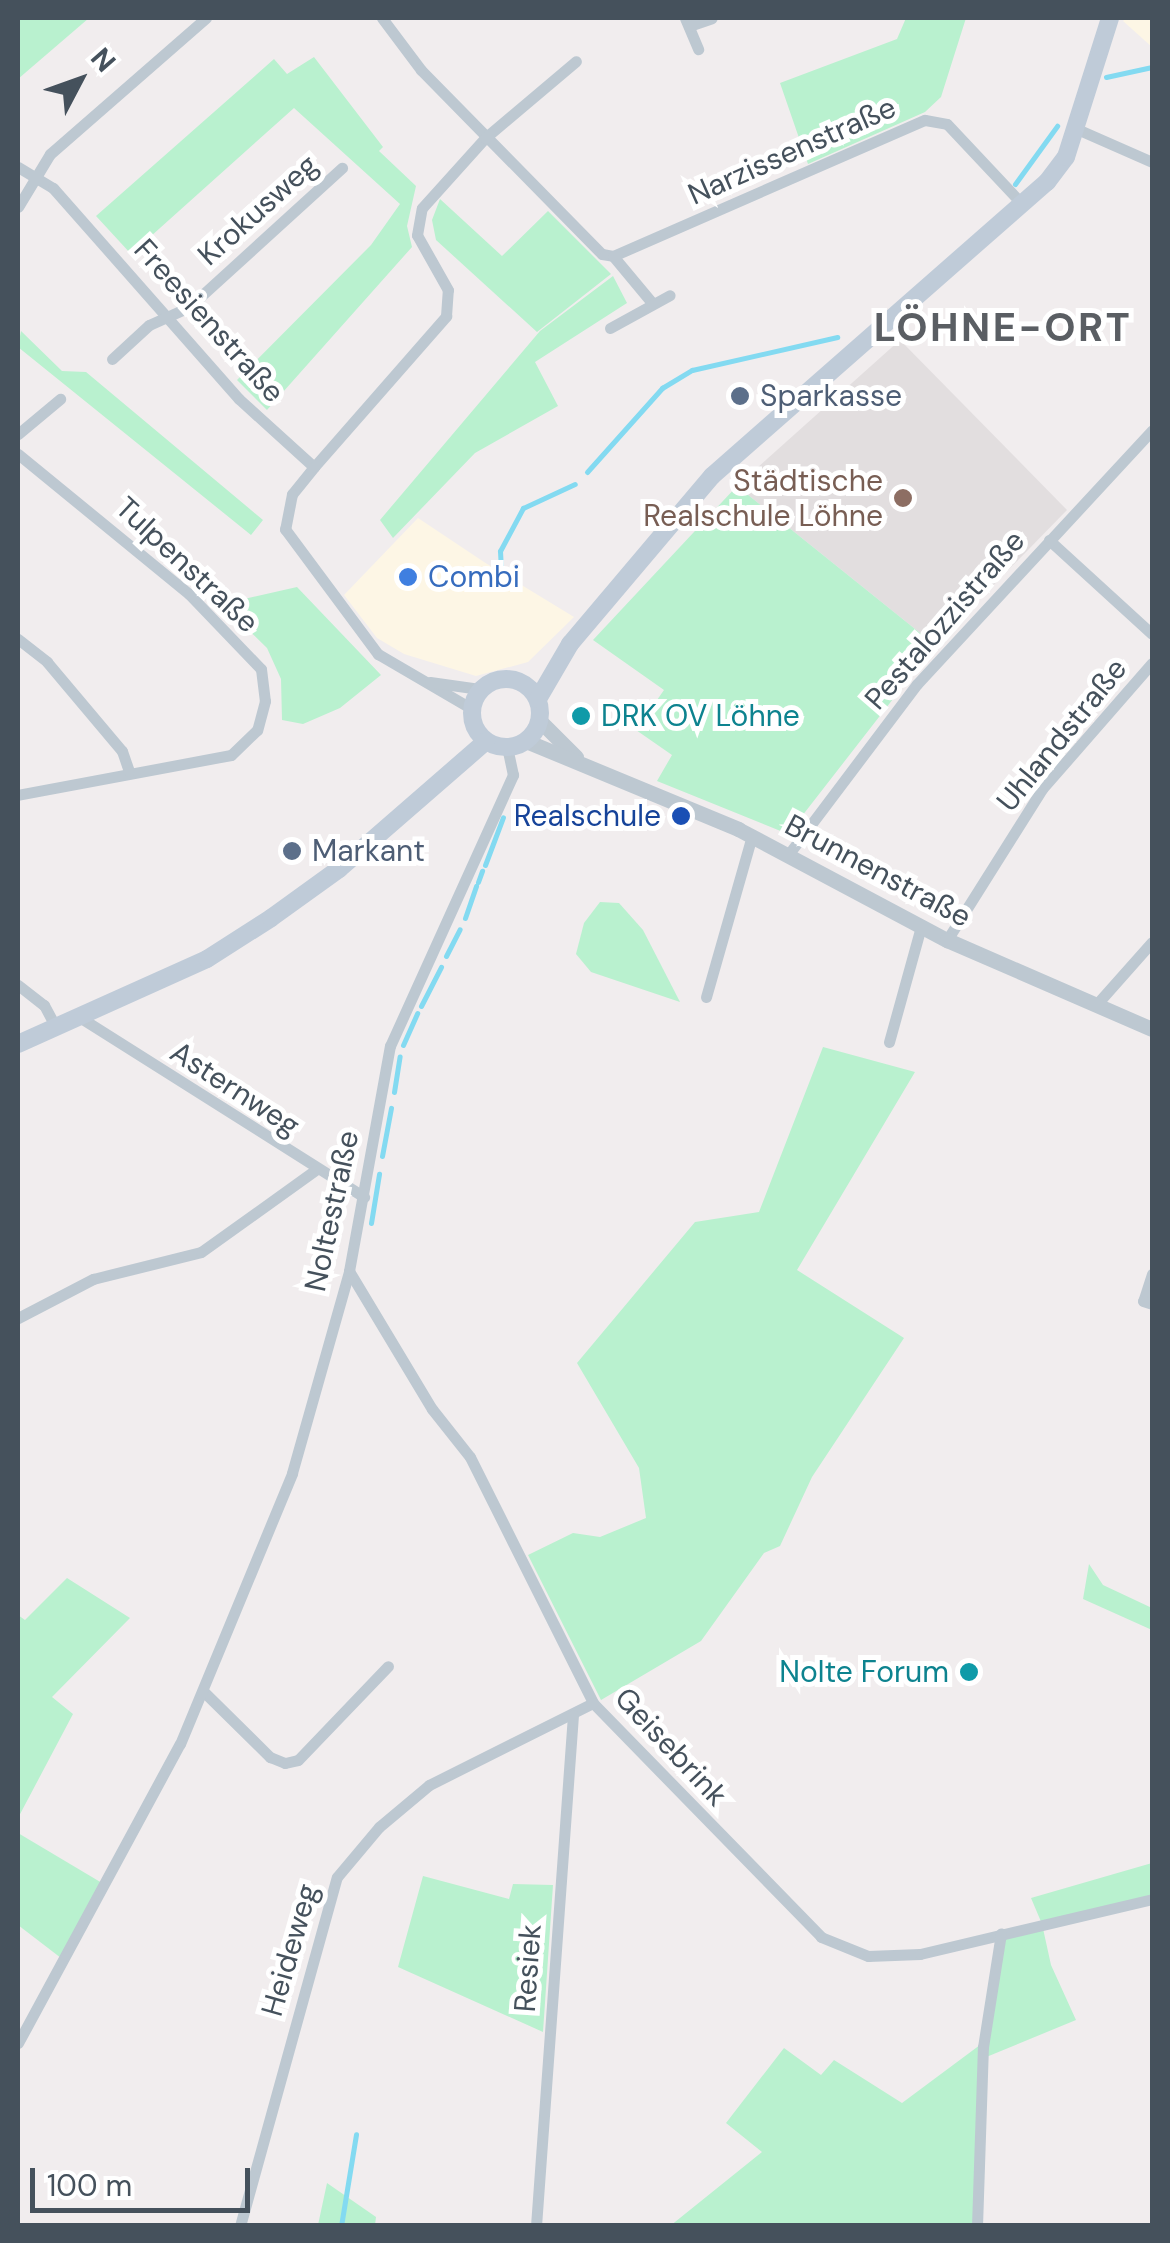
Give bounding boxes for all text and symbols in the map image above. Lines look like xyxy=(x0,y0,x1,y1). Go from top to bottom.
north arrow xyxy=(30,30,130,130)
text: N xyxy=(82,40,124,80)
street label: Narzissenstraße xyxy=(683,89,901,213)
street label: Krokusweg xyxy=(191,147,325,273)
street label: Freesienstraße xyxy=(126,232,292,410)
district label: LÖHNE-ORT xyxy=(874,303,1132,351)
place label: Sparkasse xyxy=(760,378,902,414)
marker: Sparkasse xyxy=(729,385,751,407)
place label: Städtische Realschule Löhne xyxy=(643,463,883,534)
marker: Städtische Realschule Löhne xyxy=(892,487,914,509)
street label: Tulpenstraße xyxy=(108,490,266,640)
street label: Pestalozzistraße xyxy=(858,523,1032,717)
place label: Combi xyxy=(428,559,520,595)
marker: Combi xyxy=(397,566,419,588)
street label: Uhlandstraße xyxy=(989,651,1135,819)
place label: DRK OV Löhne xyxy=(601,698,800,734)
marker: DRK OV Löhne xyxy=(570,705,592,727)
place label: Realschule xyxy=(514,798,661,834)
marker: Realschule xyxy=(670,805,692,827)
street label: Brunnenstraße xyxy=(779,807,977,935)
place label: Markant xyxy=(312,833,425,869)
marker: Markant xyxy=(281,840,303,862)
street label: Asternweg xyxy=(164,1034,306,1144)
street label: Noltestraße xyxy=(297,1127,367,1295)
place label: Nolte Forum xyxy=(779,1654,949,1690)
marker: Nolte Forum xyxy=(958,1661,980,1683)
street label: Geisebrink xyxy=(607,1680,735,1814)
street label: Heideweg xyxy=(254,1880,326,2020)
street label: Resiek xyxy=(507,1923,549,2013)
scale bar xyxy=(35,2148,255,2210)
text: 100 m xyxy=(47,2166,132,2205)

